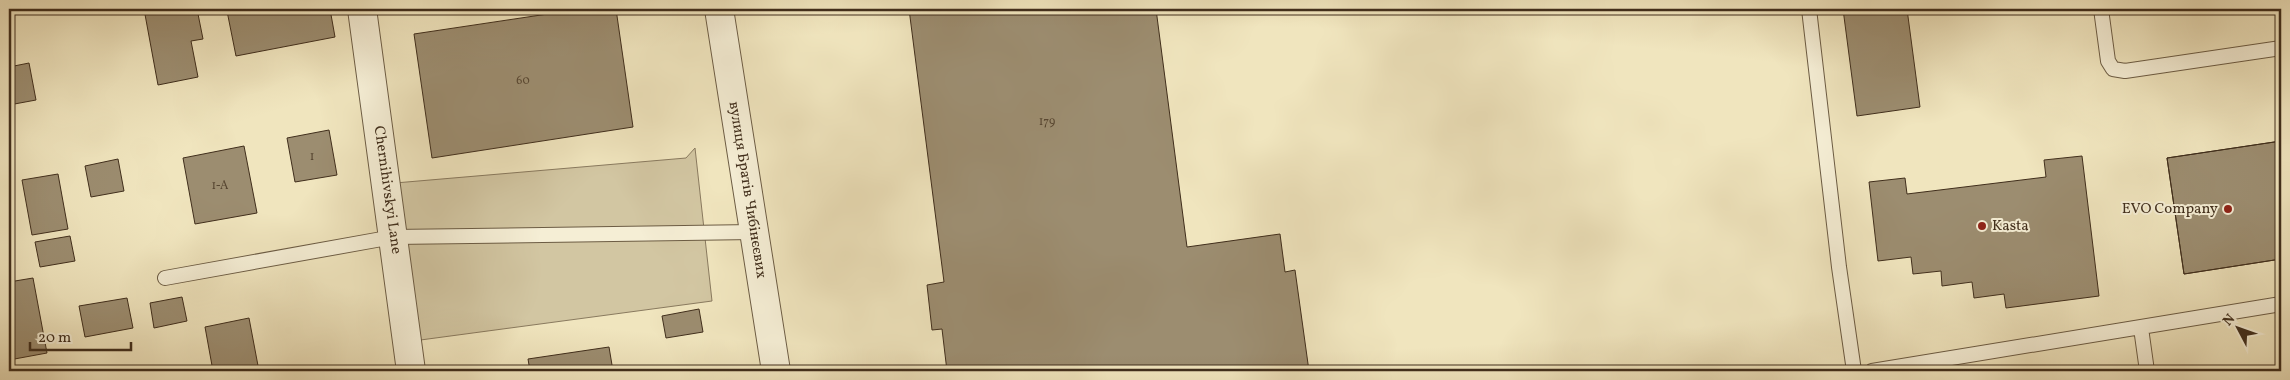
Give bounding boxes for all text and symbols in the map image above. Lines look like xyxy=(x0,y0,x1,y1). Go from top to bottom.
house number: 60 xyxy=(516,73,530,89)
street label: вулиця Братів Чибінєєвих xyxy=(723,100,771,280)
house number: 179 xyxy=(1039,114,1055,130)
street label: Chernihivskyi Lane xyxy=(368,125,406,255)
house number: 1 xyxy=(310,149,314,165)
house number: 1-А xyxy=(211,178,229,194)
place label: EVO Company xyxy=(2122,199,2218,220)
marker: EVO Company xyxy=(2222,203,2234,215)
place label: Kasta xyxy=(1992,216,2029,237)
marker: Kasta xyxy=(1976,220,1988,232)
north arrow xyxy=(2212,302,2262,352)
text: N xyxy=(2219,310,2240,331)
scale bar xyxy=(30,320,131,352)
text: 20 m xyxy=(38,328,71,349)

